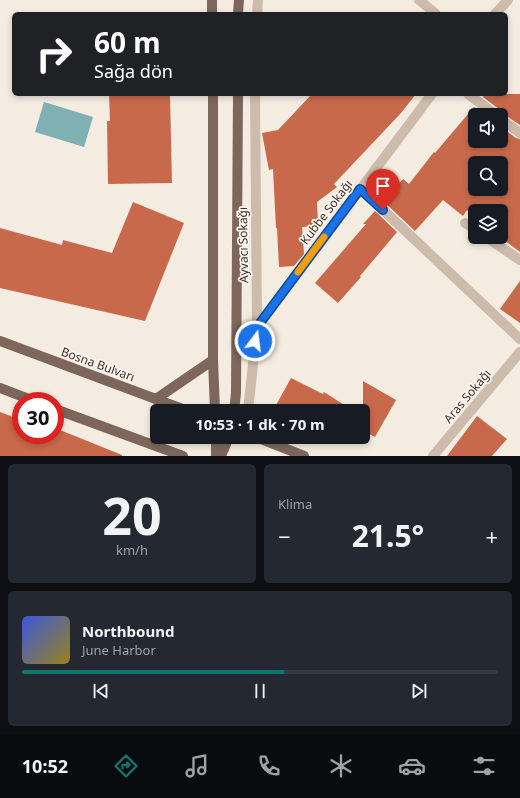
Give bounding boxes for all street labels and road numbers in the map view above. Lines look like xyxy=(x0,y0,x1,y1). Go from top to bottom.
street label: Kubbe Sokağı xyxy=(296,176,356,248)
street label: Ayvacı Sokağı xyxy=(234,207,252,283)
street label: Bosna Bulvarı xyxy=(59,343,137,385)
street label: Aras Sokağı xyxy=(439,365,495,427)

